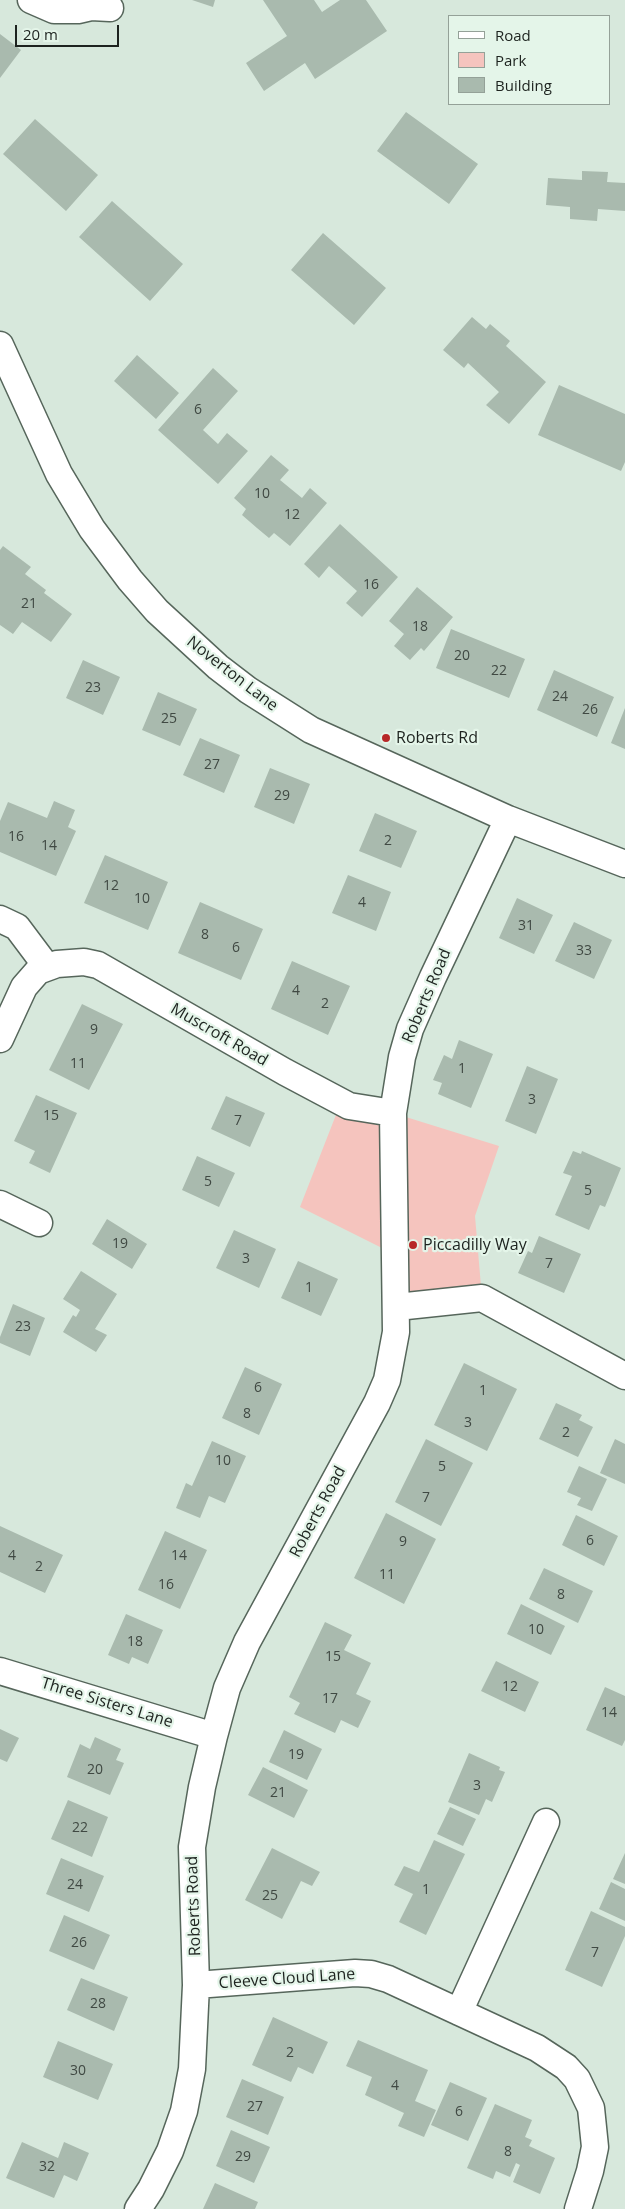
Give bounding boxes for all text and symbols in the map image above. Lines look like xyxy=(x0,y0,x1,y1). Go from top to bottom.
scale bar xyxy=(18,15,121,47)
legend xyxy=(448,15,610,105)
text: 20 m xyxy=(23,24,58,44)
text: Road xyxy=(495,25,531,45)
text: Park xyxy=(495,50,526,70)
text: Building xyxy=(495,75,552,95)
house number: 6 xyxy=(194,402,202,418)
house number: 10 xyxy=(254,486,270,502)
house number: 12 xyxy=(284,507,300,523)
house number: 16 xyxy=(363,577,379,593)
house number: 21 xyxy=(21,596,37,612)
house number: 18 xyxy=(412,619,428,635)
street label: Noverton Lane xyxy=(183,632,281,716)
house number: 20 xyxy=(454,648,470,664)
house number: 22 xyxy=(491,663,507,679)
house number: 23 xyxy=(85,680,101,696)
house number: 24 xyxy=(552,689,568,705)
house number: 26 xyxy=(582,702,598,718)
house number: 25 xyxy=(161,711,177,727)
place label: Roberts Rd xyxy=(396,728,478,748)
marker: Roberts Rd xyxy=(380,732,392,744)
house number: 27 xyxy=(204,757,220,773)
house number: 29 xyxy=(274,788,290,804)
house number: 16 xyxy=(8,829,24,845)
house number: 2 xyxy=(384,833,392,849)
house number: 14 xyxy=(41,838,57,854)
house number: 12 xyxy=(103,878,119,894)
house number: 10 xyxy=(134,891,150,907)
house number: 4 xyxy=(358,895,366,911)
house number: 31 xyxy=(518,918,534,934)
house number: 8 xyxy=(201,927,209,943)
house number: 6 xyxy=(232,940,240,956)
house number: 33 xyxy=(576,943,592,959)
street label: Roberts Road xyxy=(399,946,455,1046)
house number: 4 xyxy=(292,983,300,999)
house number: 2 xyxy=(321,996,329,1012)
street label: Muscroft Road xyxy=(167,999,271,1071)
house number: 9 xyxy=(90,1022,98,1038)
house number: 11 xyxy=(70,1056,86,1072)
house number: 1 xyxy=(458,1061,466,1077)
house number: 3 xyxy=(528,1092,536,1108)
house number: 15 xyxy=(43,1108,59,1124)
house number: 7 xyxy=(234,1113,242,1129)
house number: 5 xyxy=(204,1174,212,1190)
house number: 5 xyxy=(584,1183,592,1199)
place label: Piccadilly Way xyxy=(423,1235,527,1255)
house number: 19 xyxy=(112,1236,128,1252)
marker: Piccadilly Way xyxy=(407,1239,419,1251)
house number: 3 xyxy=(242,1251,250,1267)
house number: 7 xyxy=(545,1256,553,1272)
house number: 1 xyxy=(305,1280,313,1296)
house number: 23 xyxy=(15,1319,31,1335)
house number: 6 xyxy=(254,1380,262,1396)
house number: 1 xyxy=(479,1383,487,1399)
house number: 8 xyxy=(243,1406,251,1422)
house number: 3 xyxy=(464,1415,472,1431)
house number: 2 xyxy=(562,1425,570,1441)
house number: 10 xyxy=(215,1453,231,1469)
house number: 5 xyxy=(438,1459,446,1475)
street label: Roberts Road xyxy=(286,1463,350,1561)
house number: 7 xyxy=(422,1490,430,1506)
house number: 6 xyxy=(586,1533,594,1549)
house number: 9 xyxy=(399,1534,407,1550)
house number: 4 xyxy=(8,1548,16,1564)
house number: 14 xyxy=(171,1548,187,1564)
house number: 2 xyxy=(35,1559,43,1575)
house number: 11 xyxy=(379,1567,395,1583)
house number: 16 xyxy=(158,1577,174,1593)
house number: 8 xyxy=(557,1587,565,1603)
house number: 10 xyxy=(528,1622,544,1638)
house number: 18 xyxy=(127,1634,143,1650)
house number: 15 xyxy=(325,1649,341,1665)
street label: Three Sisters Lane xyxy=(39,1674,175,1732)
house number: 12 xyxy=(502,1679,518,1695)
house number: 17 xyxy=(322,1691,338,1707)
house number: 14 xyxy=(601,1705,617,1721)
house number: 19 xyxy=(288,1747,304,1763)
house number: 20 xyxy=(87,1762,103,1778)
house number: 3 xyxy=(473,1778,481,1794)
house number: 21 xyxy=(270,1785,286,1801)
house number: 22 xyxy=(72,1820,88,1836)
street label: Roberts Road xyxy=(183,1855,205,1957)
house number: 24 xyxy=(67,1877,83,1893)
house number: 1 xyxy=(422,1882,430,1898)
house number: 25 xyxy=(262,1888,278,1904)
house number: 26 xyxy=(71,1935,87,1951)
house number: 7 xyxy=(591,1945,599,1961)
street label: Cleeve Cloud Lane xyxy=(218,1965,356,1993)
house number: 28 xyxy=(90,1996,106,2012)
house number: 2 xyxy=(286,2045,294,2061)
house number: 30 xyxy=(70,2063,86,2079)
house number: 4 xyxy=(391,2078,399,2094)
house number: 27 xyxy=(247,2099,263,2115)
house number: 6 xyxy=(455,2104,463,2120)
house number: 8 xyxy=(504,2144,512,2160)
house number: 29 xyxy=(235,2149,251,2165)
house number: 32 xyxy=(39,2159,55,2175)

